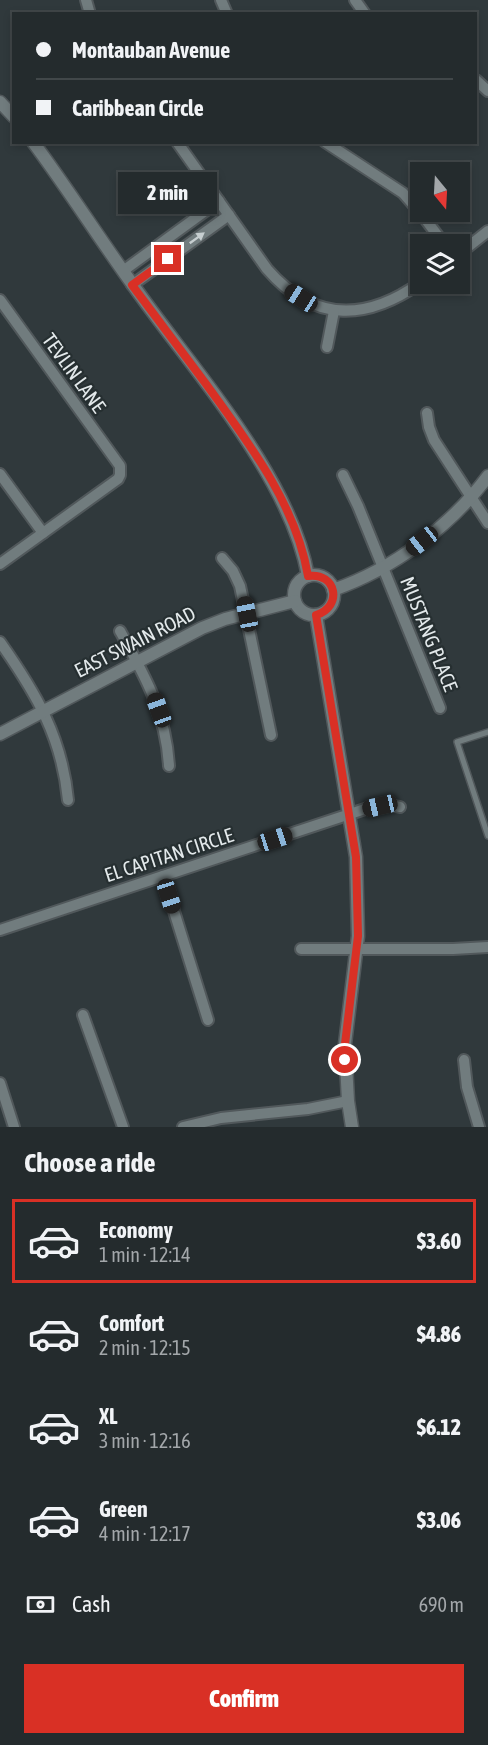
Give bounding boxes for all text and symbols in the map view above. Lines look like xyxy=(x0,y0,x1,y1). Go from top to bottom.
text: Montauban Avenue xyxy=(72,37,230,63)
text: Caribbean Circle xyxy=(72,95,204,121)
north arrow xyxy=(410,162,470,222)
map controls xyxy=(410,162,470,294)
callout: 2 min xyxy=(118,172,218,214)
text: 2 min xyxy=(147,181,188,204)
one-way arrow xyxy=(188,232,204,244)
button: layers xyxy=(410,234,470,294)
route end xyxy=(154,245,181,272)
car xyxy=(281,281,321,315)
street label: TEVLIN LANE xyxy=(38,329,111,417)
car xyxy=(402,523,442,559)
street label: MUSTANG PLACE xyxy=(396,573,463,695)
car xyxy=(235,595,259,633)
street label: EAST SWAIN ROAD xyxy=(70,601,199,682)
car xyxy=(144,690,174,730)
car xyxy=(360,793,400,819)
street label: EL CAPITAN CIRCLE xyxy=(101,823,237,886)
car xyxy=(255,825,295,853)
car xyxy=(155,876,183,916)
route start xyxy=(331,1046,358,1073)
text: Choose a ride xyxy=(24,1147,156,1178)
icon: car xyxy=(27,1214,81,1268)
text: Economy xyxy=(99,1217,173,1243)
text: $3.60 xyxy=(417,1228,461,1254)
text: 1 min · 12:14 xyxy=(99,1243,191,1266)
icon: car xyxy=(27,1307,81,1361)
text: Comfort xyxy=(99,1310,164,1336)
text: $4.86 xyxy=(417,1321,461,1347)
text: 2 min · 12:15 xyxy=(99,1336,191,1359)
icon: car xyxy=(27,1400,81,1454)
text: XL xyxy=(99,1403,117,1429)
text: $6.12 xyxy=(417,1414,461,1440)
text: 3 min · 12:16 xyxy=(99,1429,191,1452)
icon: car xyxy=(27,1493,81,1547)
text: Green xyxy=(99,1496,148,1522)
text: $3.06 xyxy=(417,1507,461,1533)
text: 4 min · 12:17 xyxy=(99,1522,191,1545)
icon: cash xyxy=(24,1588,57,1621)
text: Cash xyxy=(72,1591,111,1617)
text: 690 m xyxy=(419,1593,464,1616)
button: Confirm xyxy=(24,1664,464,1733)

